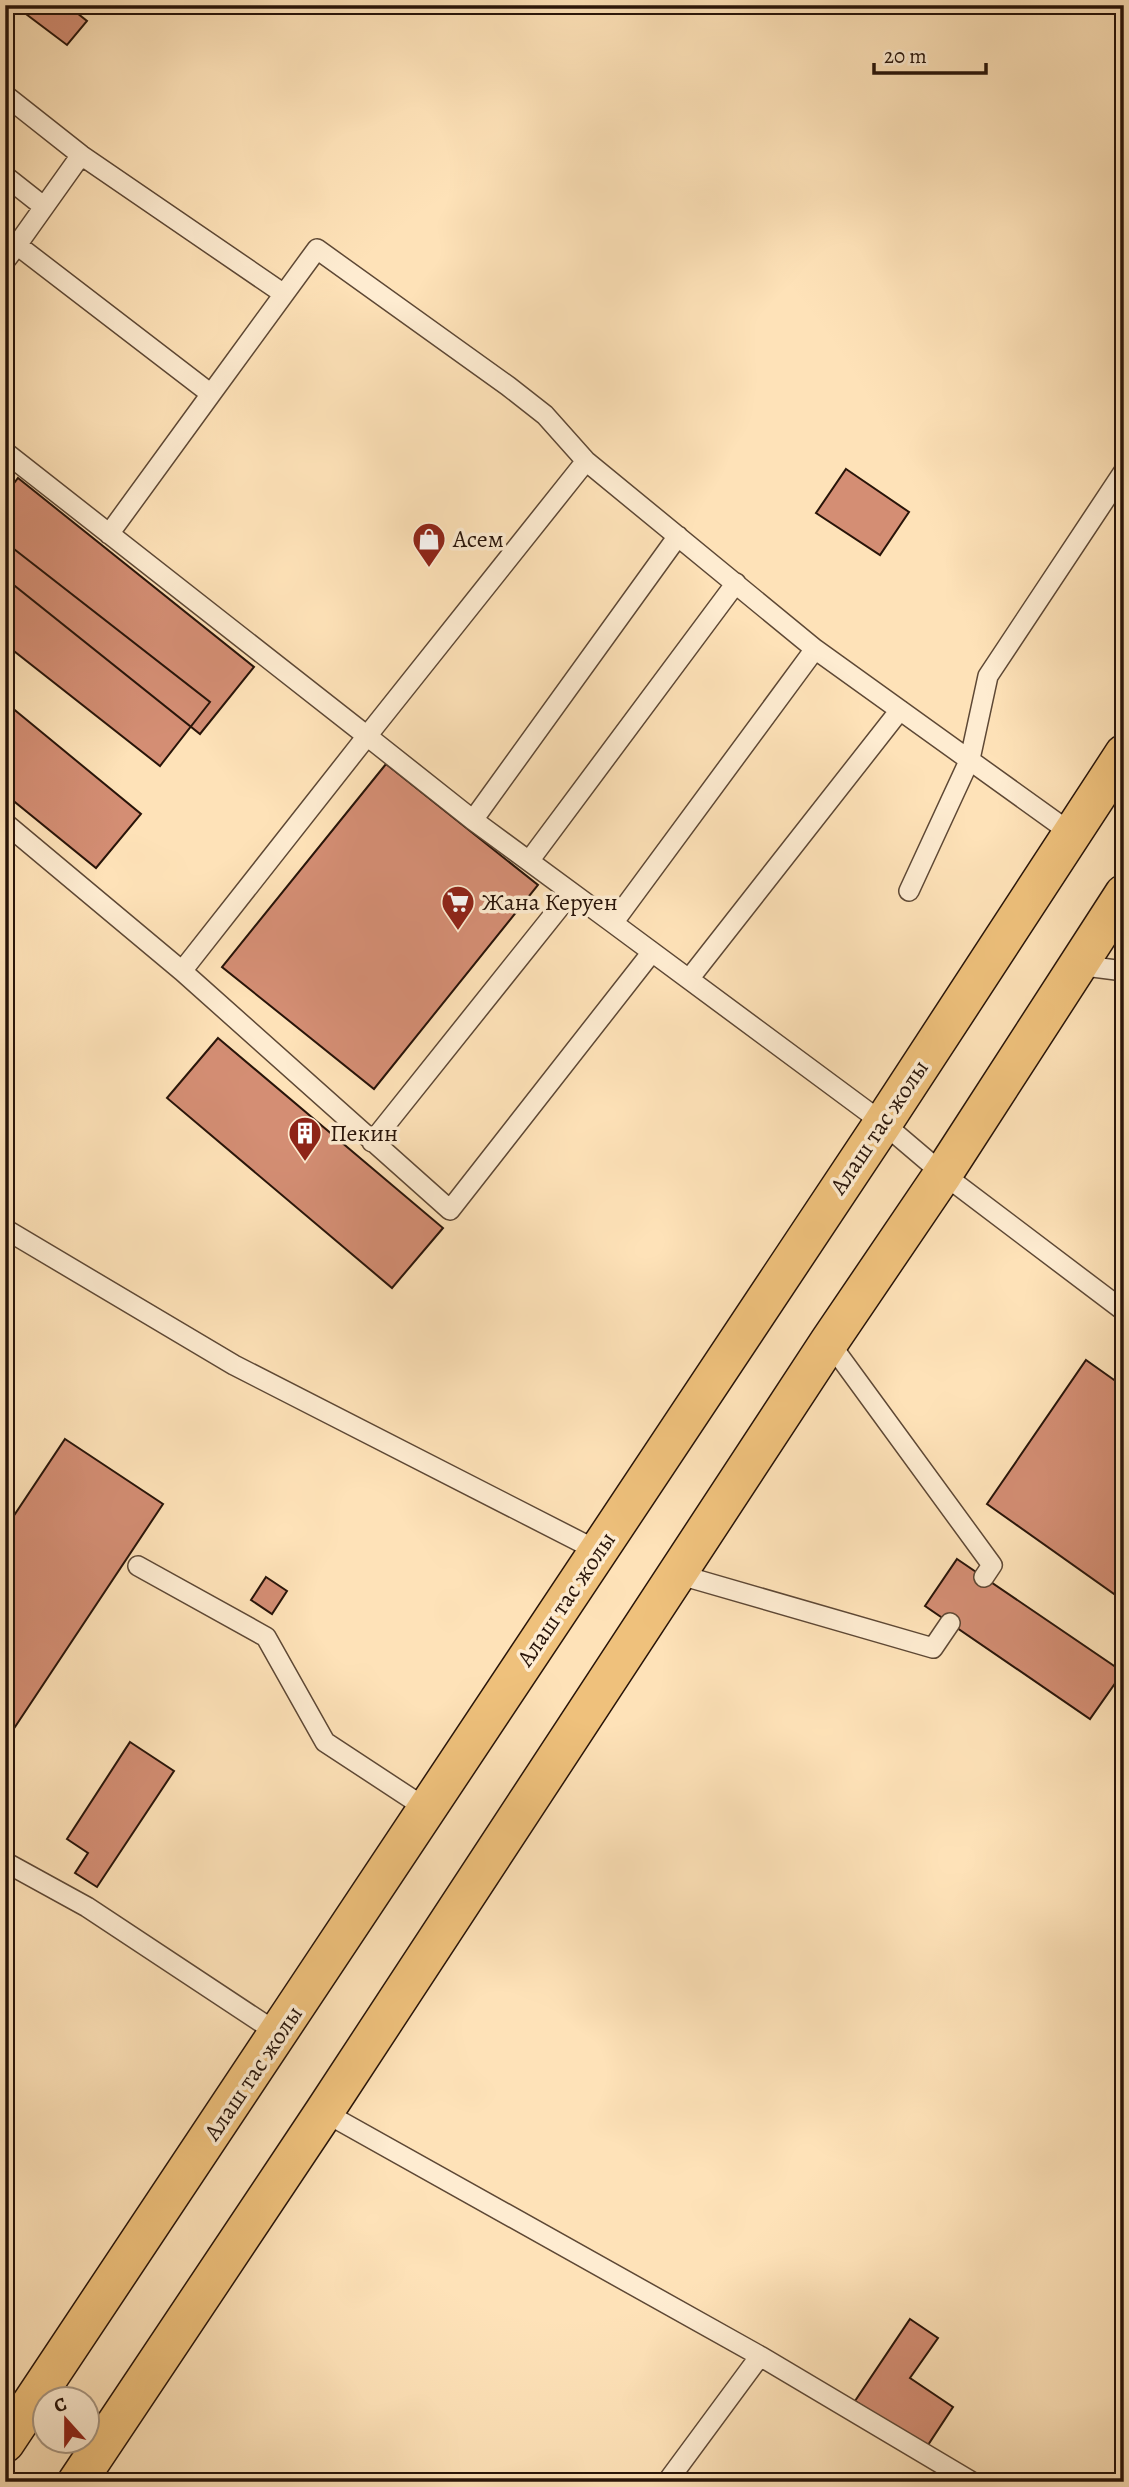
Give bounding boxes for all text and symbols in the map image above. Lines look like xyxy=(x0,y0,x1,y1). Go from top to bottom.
scale bar xyxy=(874,32,986,76)
text: 20 m xyxy=(884,42,927,70)
shop icon: Асем xyxy=(410,520,448,569)
place label: Асем xyxy=(452,523,504,555)
supermarket icon: Жана Керуен xyxy=(439,883,477,932)
place label: Жана Керуен xyxy=(482,886,618,918)
street label: Алаш тас жолы xyxy=(822,1053,936,1201)
building icon: Пекин xyxy=(286,1114,324,1163)
place label: Пекин xyxy=(330,1117,398,1149)
street label: Алаш тас жолы xyxy=(509,1525,623,1673)
street label: Алаш тас жолы xyxy=(196,1999,310,2147)
north arrow xyxy=(32,2386,102,2456)
text: С xyxy=(50,2391,70,2419)

